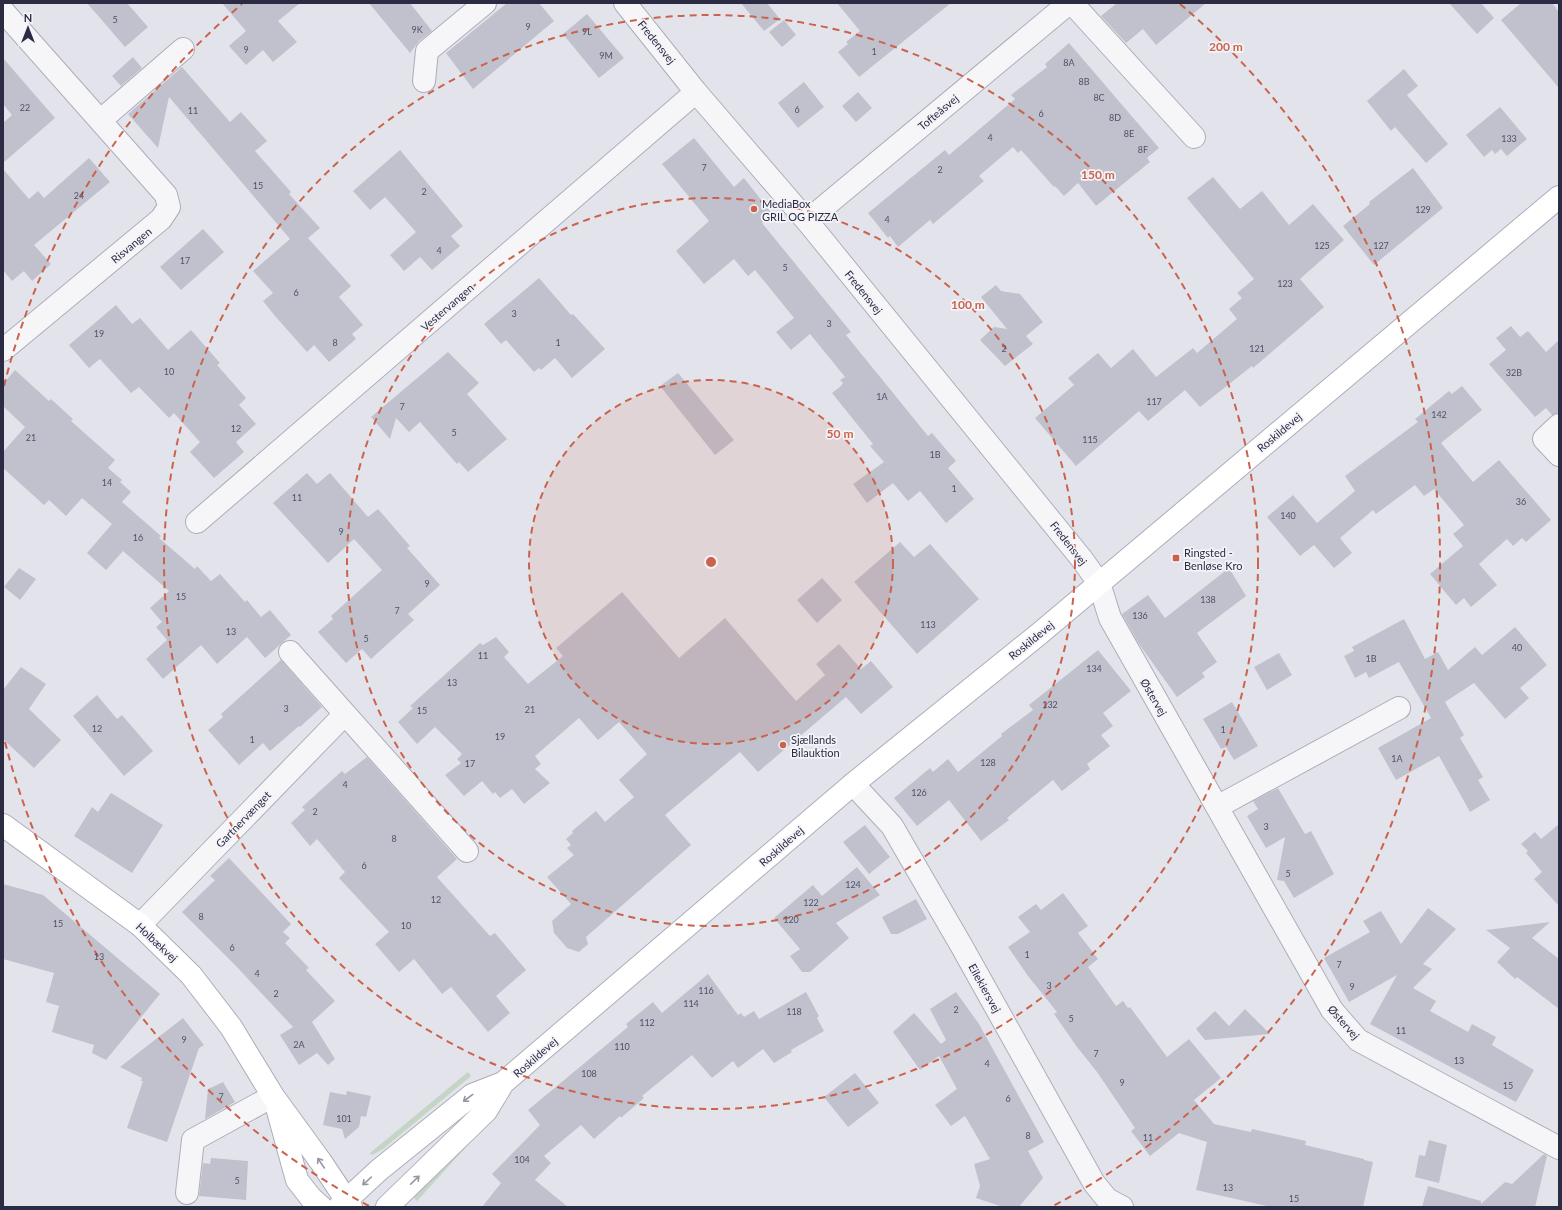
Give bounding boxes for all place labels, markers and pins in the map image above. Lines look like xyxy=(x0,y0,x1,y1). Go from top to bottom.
place label: MediaBox GRIL OG PIZZA xyxy=(762,197,839,223)
marker: MediaBox GRIL OG PIZZA xyxy=(749,204,759,214)
place label: Ringsted - Benløse Kro xyxy=(1184,546,1243,572)
marker: Ringsted - Benløse Kro xyxy=(1171,553,1181,563)
centre of rings xyxy=(704,555,718,569)
place label: Sjællands Bilauktion xyxy=(791,733,840,759)
marker: Sjællands Bilauktion xyxy=(778,740,788,750)

